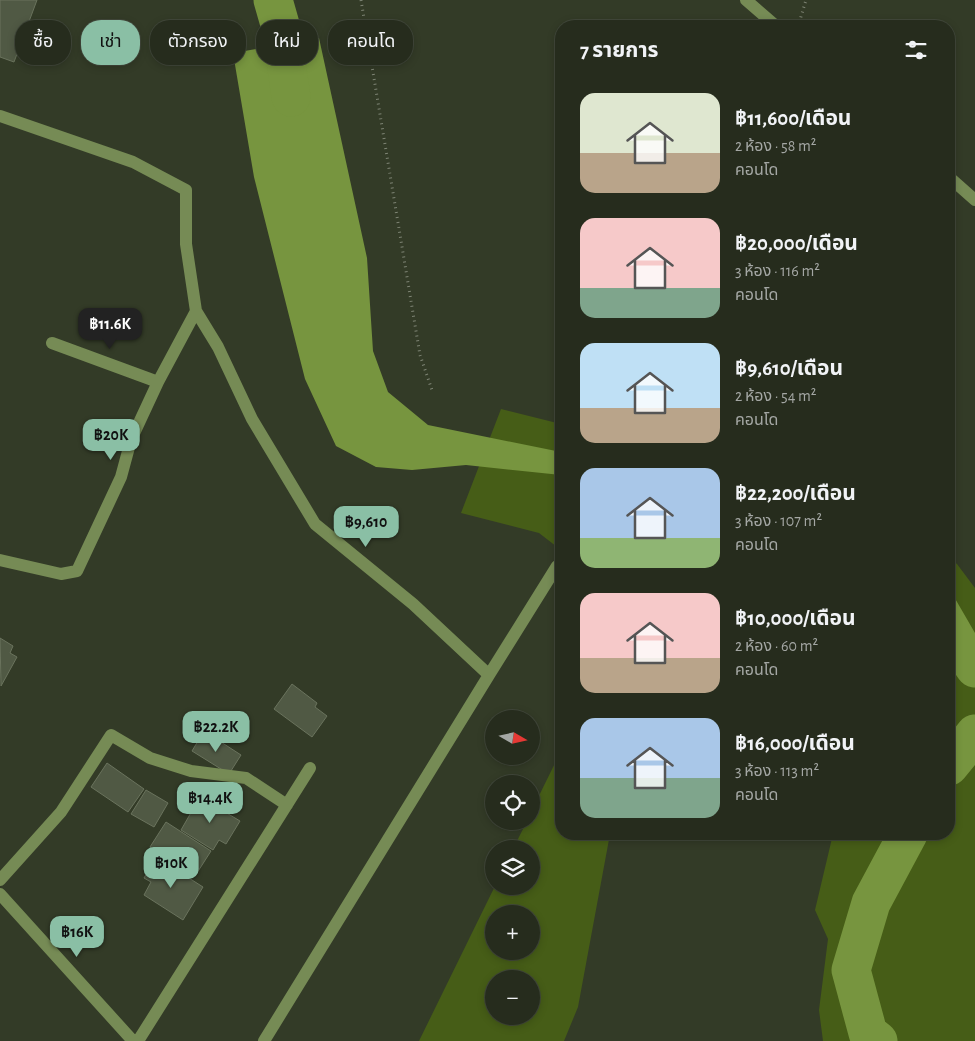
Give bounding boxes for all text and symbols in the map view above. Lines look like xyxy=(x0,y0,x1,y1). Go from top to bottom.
chip: ซื้อ xyxy=(15,20,71,65)
chip: เช่า xyxy=(81,20,140,65)
chip: ตัวกรอง xyxy=(150,20,246,65)
chip: ใหม่ xyxy=(256,20,318,65)
chip: คอนโด xyxy=(328,20,413,65)
icon: filters xyxy=(902,36,930,64)
text: 7 รายการ xyxy=(580,40,658,61)
text: ฿11,600/เดือน xyxy=(735,108,851,129)
icon: home xyxy=(620,113,680,173)
text: 2 ห้อง · 58 m² xyxy=(735,138,816,154)
text: คอนโด xyxy=(735,162,778,178)
text: ฿20,000/เดือน xyxy=(735,233,858,254)
icon: home xyxy=(620,238,680,298)
text: 3 ห้อง · 116 m² xyxy=(735,263,820,279)
text: คอนโด xyxy=(735,287,778,303)
pin: ฿11.6K xyxy=(69,308,151,350)
text: ฿11.6K xyxy=(89,316,131,332)
text: ฿9,610/เดือน xyxy=(735,358,843,379)
icon: home xyxy=(620,363,680,423)
text: 2 ห้อง · 54 m² xyxy=(735,388,816,404)
text: คอนโด xyxy=(735,412,778,428)
pin: ฿20K xyxy=(81,418,141,461)
text: ฿20K xyxy=(94,427,128,443)
text: ฿22,200/เดือน xyxy=(735,483,856,504)
icon: home xyxy=(620,488,680,548)
pin: ฿9,610 xyxy=(325,506,407,548)
text: 3 ห้อง · 107 m² xyxy=(735,513,822,529)
text: ฿9,610 xyxy=(345,514,387,530)
text: คอนโด xyxy=(735,537,778,553)
text: ฿10,000/เดือน xyxy=(735,608,856,629)
icon: home xyxy=(620,613,680,673)
text: 2 ห้อง · 60 m² xyxy=(735,638,818,654)
text: คอนโด xyxy=(735,662,778,678)
pin: ฿22.2K xyxy=(175,710,257,753)
north arrow xyxy=(485,710,540,765)
map controls xyxy=(485,710,540,1025)
text: ฿22.2K xyxy=(194,719,238,735)
text: ฿16,000/เดือน xyxy=(735,733,855,754)
icon: home xyxy=(620,738,680,798)
text: 3 ห้อง · 113 m² xyxy=(735,763,819,779)
button: locate xyxy=(485,775,540,830)
pin: ฿14.4K xyxy=(169,782,251,824)
text: คอนโด xyxy=(735,787,778,803)
text: ฿14.4K xyxy=(188,790,232,806)
button: layers xyxy=(485,840,540,895)
pin: ฿10K xyxy=(141,846,201,889)
text: ฿10K xyxy=(155,855,187,871)
button: + xyxy=(485,905,540,960)
pin: ฿16K xyxy=(47,916,107,958)
text: ฿16K xyxy=(61,924,93,940)
button: − xyxy=(485,970,540,1025)

